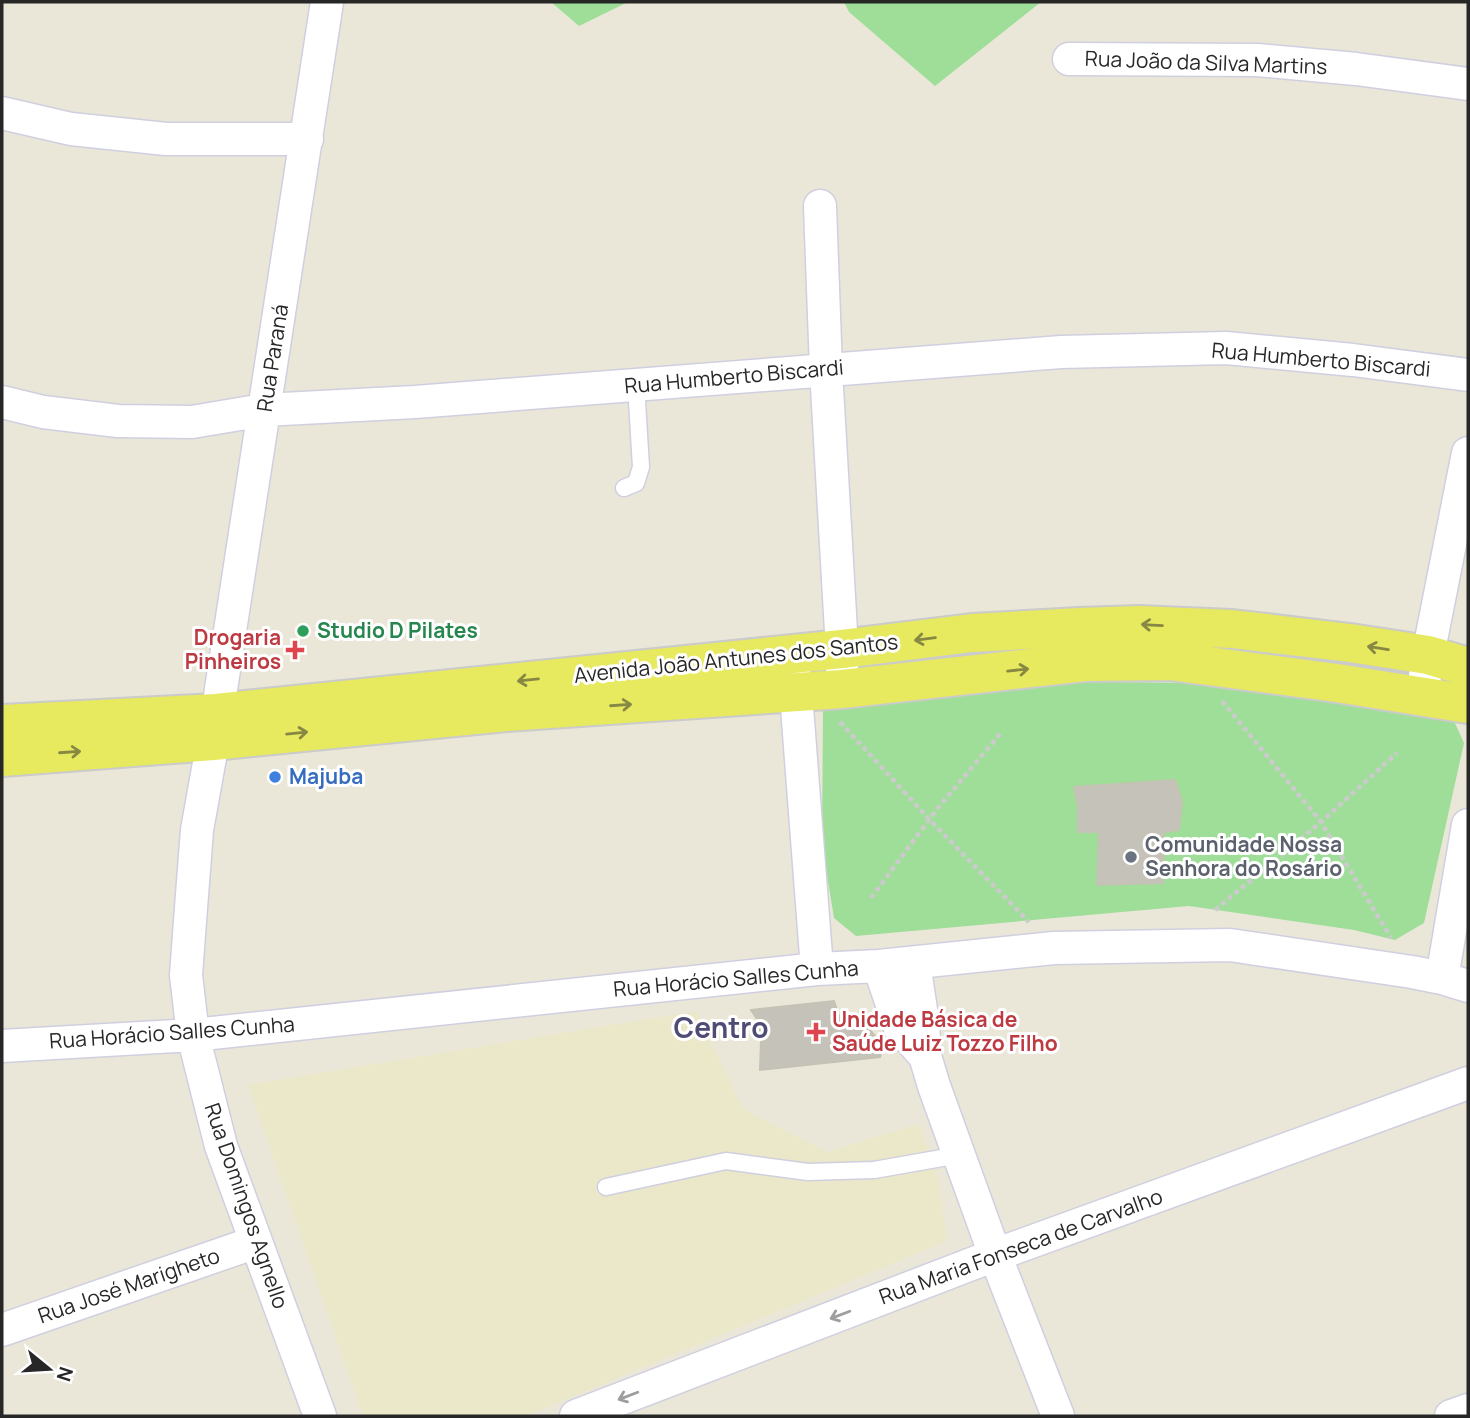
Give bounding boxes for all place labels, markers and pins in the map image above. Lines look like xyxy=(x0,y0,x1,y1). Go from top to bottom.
place label: Studio D Pilates xyxy=(317,616,478,644)
place label: Drogaria Pinheiros xyxy=(185,623,281,675)
marker: Studio D Pilates xyxy=(295,623,311,639)
marker: Drogaria Pinheiros xyxy=(287,642,303,658)
place label: Majuba xyxy=(289,762,363,790)
marker: Majuba xyxy=(267,769,283,785)
place label: Comunidade Nossa Senhora do Rosário xyxy=(1145,830,1342,882)
marker: Comunidade Nossa Senhora do Rosário xyxy=(1123,849,1139,865)
place label: Unidade Básica de Saúde Luiz Tozzo Filho xyxy=(832,1005,1058,1057)
marker: Unidade Básica de Saúde Luiz Tozzo Filho xyxy=(806,1022,826,1042)

